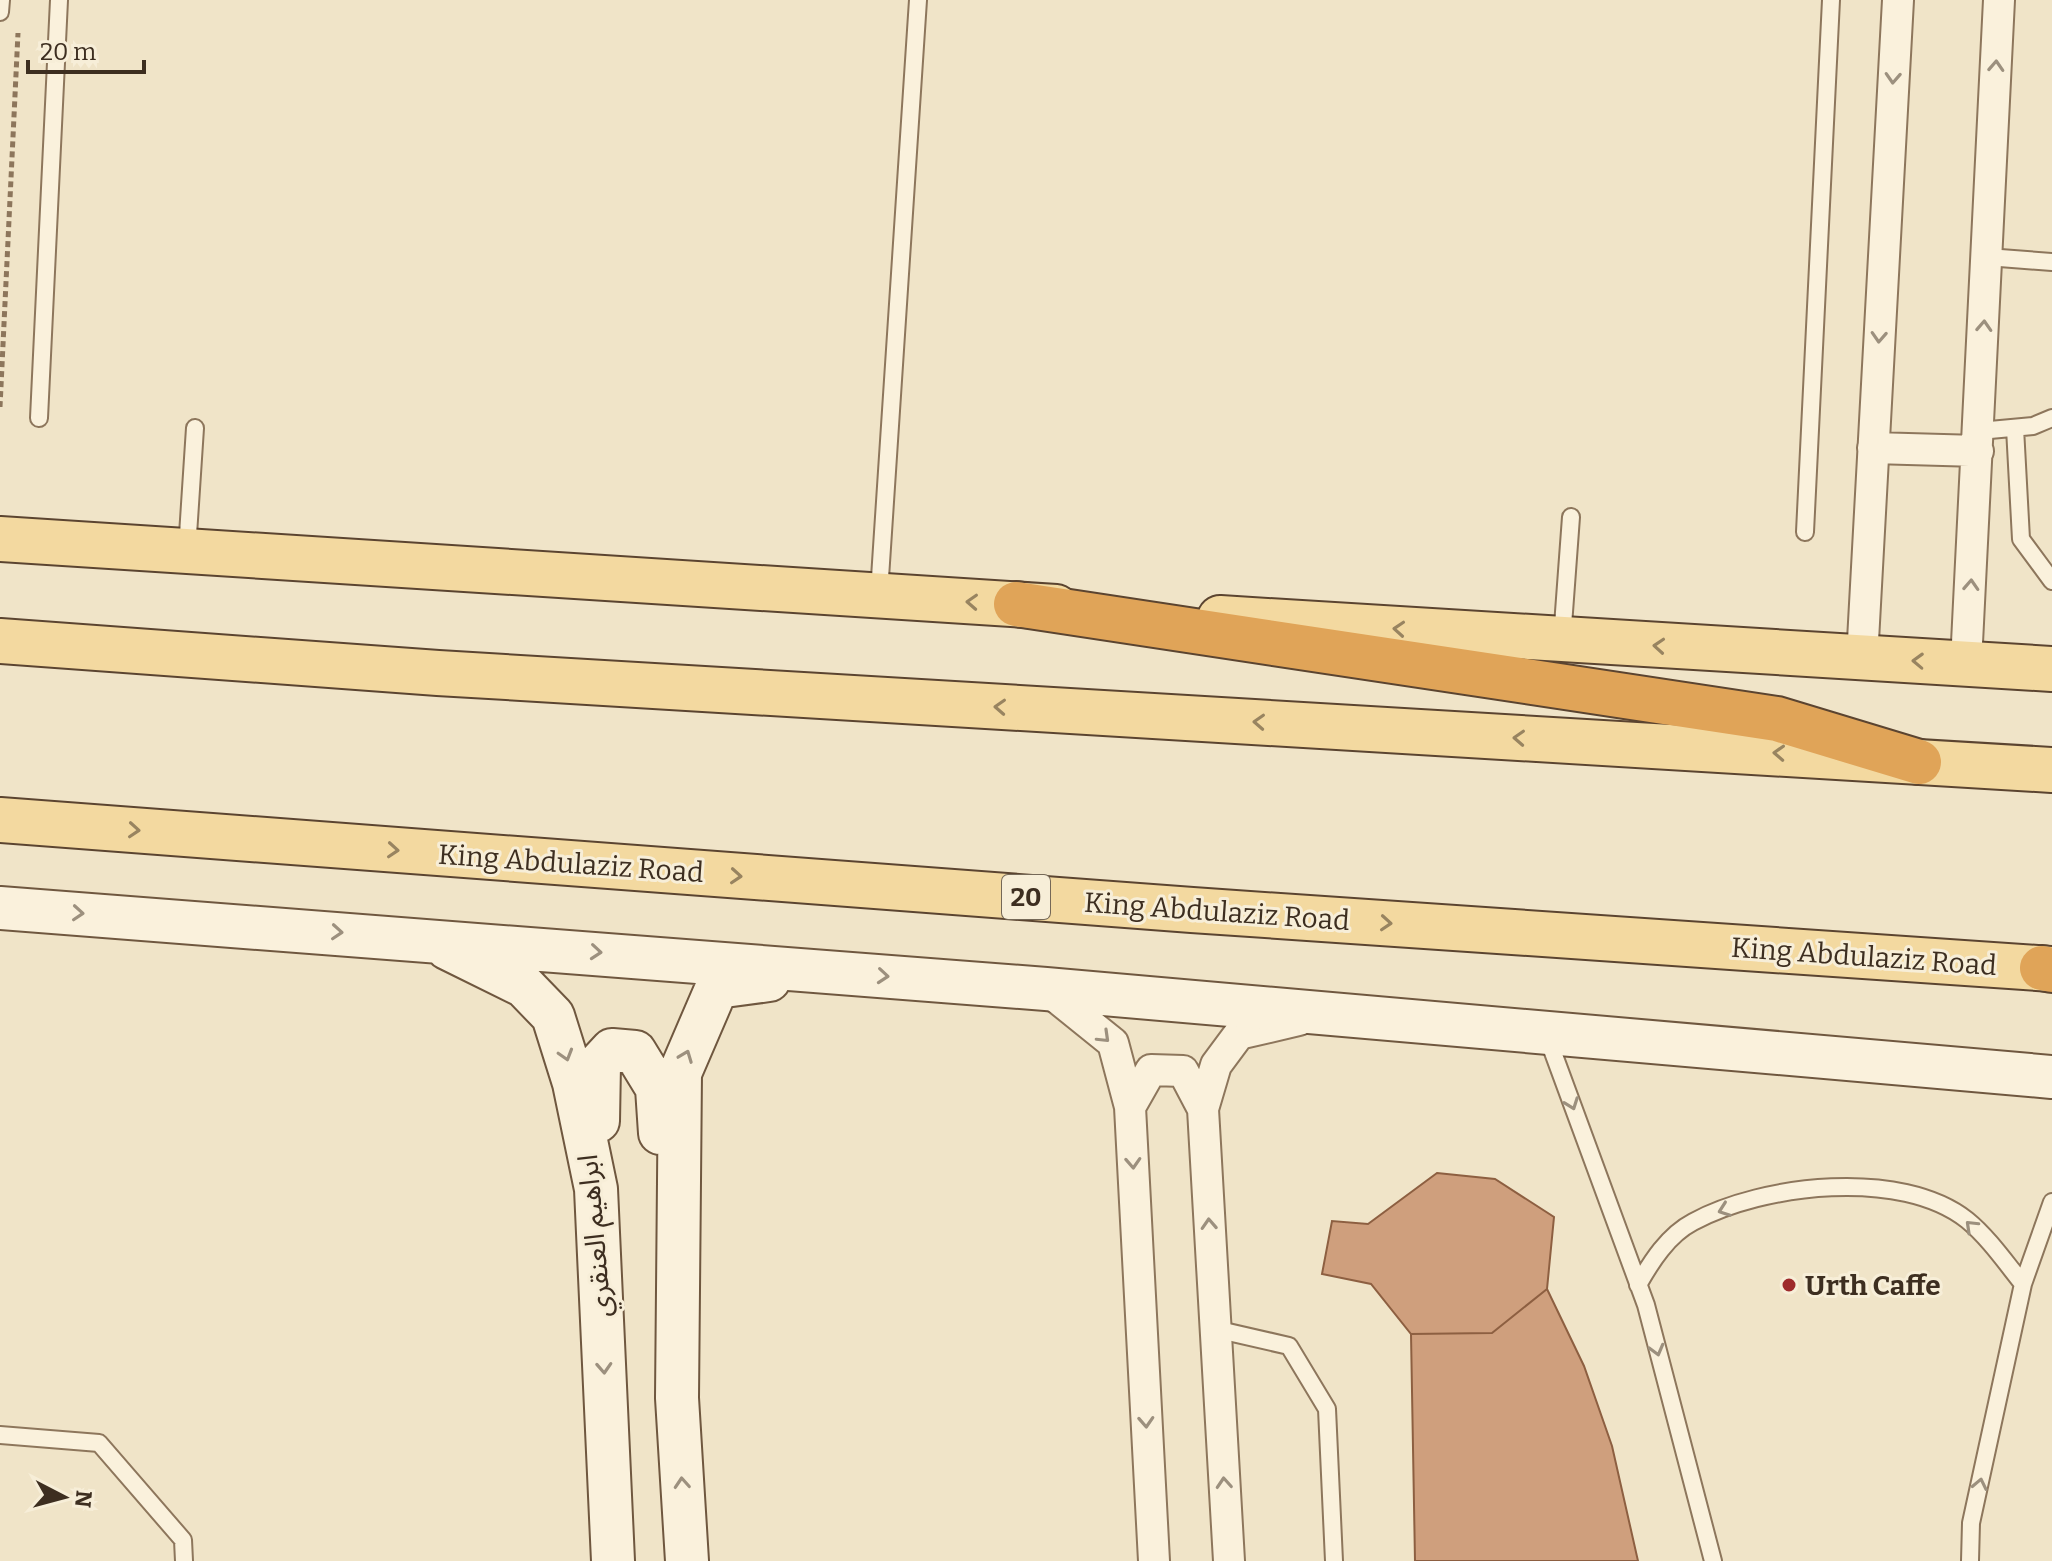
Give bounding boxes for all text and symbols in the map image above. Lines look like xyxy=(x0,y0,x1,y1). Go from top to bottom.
scale bar xyxy=(28,24,144,74)
text: 20 m xyxy=(40,38,96,66)
one-way arrow xyxy=(1987,59,2004,72)
one-way arrow xyxy=(1885,72,1902,85)
one-way arrow xyxy=(1975,319,1992,332)
one-way arrow xyxy=(1871,331,1888,344)
one-way arrow xyxy=(1962,578,1979,591)
one-way arrow xyxy=(965,593,978,610)
one-way arrow xyxy=(1392,621,1405,638)
one-way arrow xyxy=(1652,638,1665,655)
one-way arrow xyxy=(1911,653,1924,670)
one-way arrow xyxy=(993,699,1006,716)
one-way arrow xyxy=(1252,714,1265,731)
one-way arrow xyxy=(1512,730,1525,747)
one-way arrow xyxy=(1772,745,1785,762)
one-way arrow xyxy=(128,821,141,838)
street label: King Abdulaziz Road xyxy=(437,838,705,889)
one-way arrow xyxy=(387,841,400,858)
one-way arrow xyxy=(730,867,743,884)
road number: 20 xyxy=(1002,875,1050,919)
street label: King Abdulaziz Road xyxy=(1083,886,1351,937)
one-way arrow xyxy=(72,904,85,921)
one-way arrow xyxy=(1380,914,1393,931)
one-way arrow xyxy=(331,923,344,940)
street label: King Abdulaziz Road xyxy=(1730,931,1998,982)
one-way arrow xyxy=(590,944,603,961)
one-way arrow xyxy=(877,967,890,984)
one-way arrow xyxy=(1095,1028,1109,1043)
one-way arrow xyxy=(556,1048,572,1062)
one-way arrow xyxy=(676,1050,693,1064)
one-way arrow xyxy=(1562,1096,1578,1110)
street label: ابراهيم العنقري xyxy=(571,1153,623,1319)
one-way arrow xyxy=(1124,1157,1141,1170)
one-way arrow xyxy=(1718,1200,1732,1217)
one-way arrow xyxy=(1201,1217,1218,1230)
one-way arrow xyxy=(1966,1221,1980,1236)
place label: Urth Caffe xyxy=(1805,1269,1941,1302)
marker: Urth Caffe xyxy=(1780,1276,1798,1294)
one-way arrow xyxy=(1648,1342,1665,1356)
one-way arrow xyxy=(595,1362,612,1375)
one-way arrow xyxy=(1138,1416,1155,1429)
north arrow xyxy=(24,1457,104,1537)
one-way arrow xyxy=(674,1476,691,1489)
one-way arrow xyxy=(1216,1476,1233,1489)
one-way arrow xyxy=(1971,1478,1988,1491)
text: N xyxy=(69,1489,98,1509)

